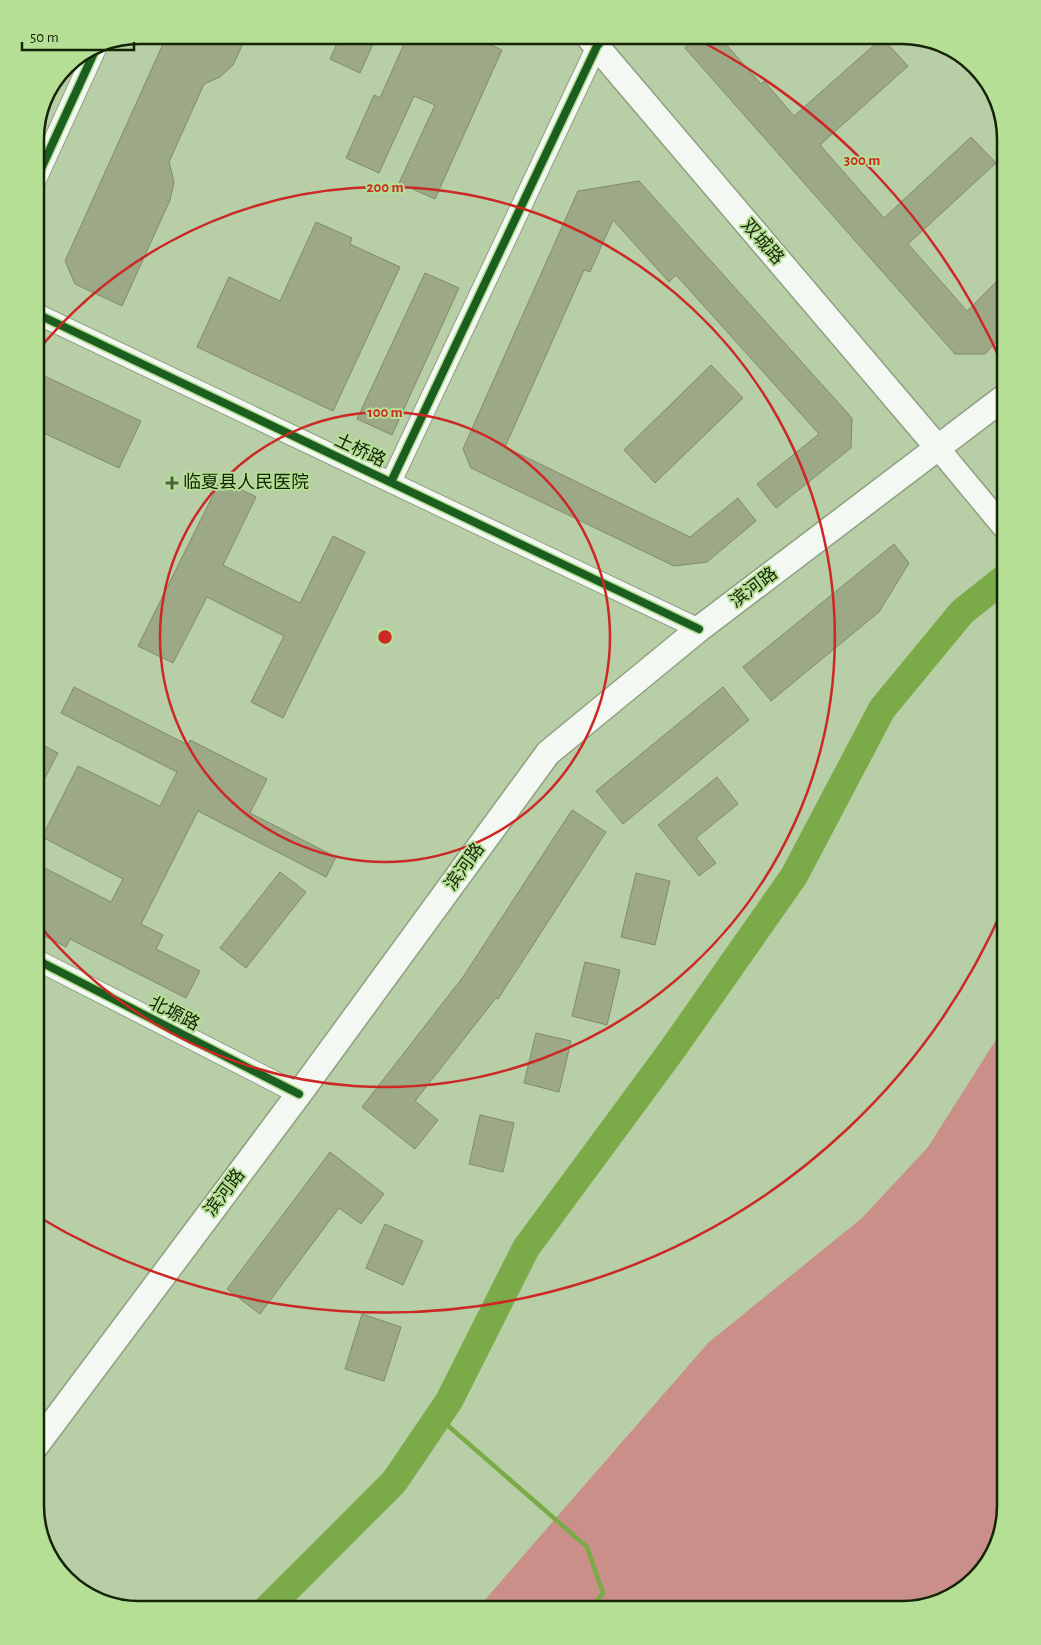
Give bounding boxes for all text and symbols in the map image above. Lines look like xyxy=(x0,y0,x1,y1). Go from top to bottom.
scale bar xyxy=(22,20,135,52)
text: 50 m xyxy=(30,30,59,45)
text: 300 m xyxy=(844,153,880,168)
text: 200 m xyxy=(366,180,404,195)
street label: 双城路 xyxy=(737,214,788,268)
text: 100 m xyxy=(367,405,403,420)
street label: 土桥路 xyxy=(332,430,389,471)
place label: 临夏县人民医院 xyxy=(183,472,309,492)
marker: 临夏县人民医院 xyxy=(165,476,179,490)
street label: 滨河路 xyxy=(726,563,781,611)
centre of rings xyxy=(376,628,394,646)
street label: 滨河路 xyxy=(440,839,488,894)
street label: 北塬路 xyxy=(146,992,203,1034)
street label: 滨河路 xyxy=(200,1165,248,1220)

